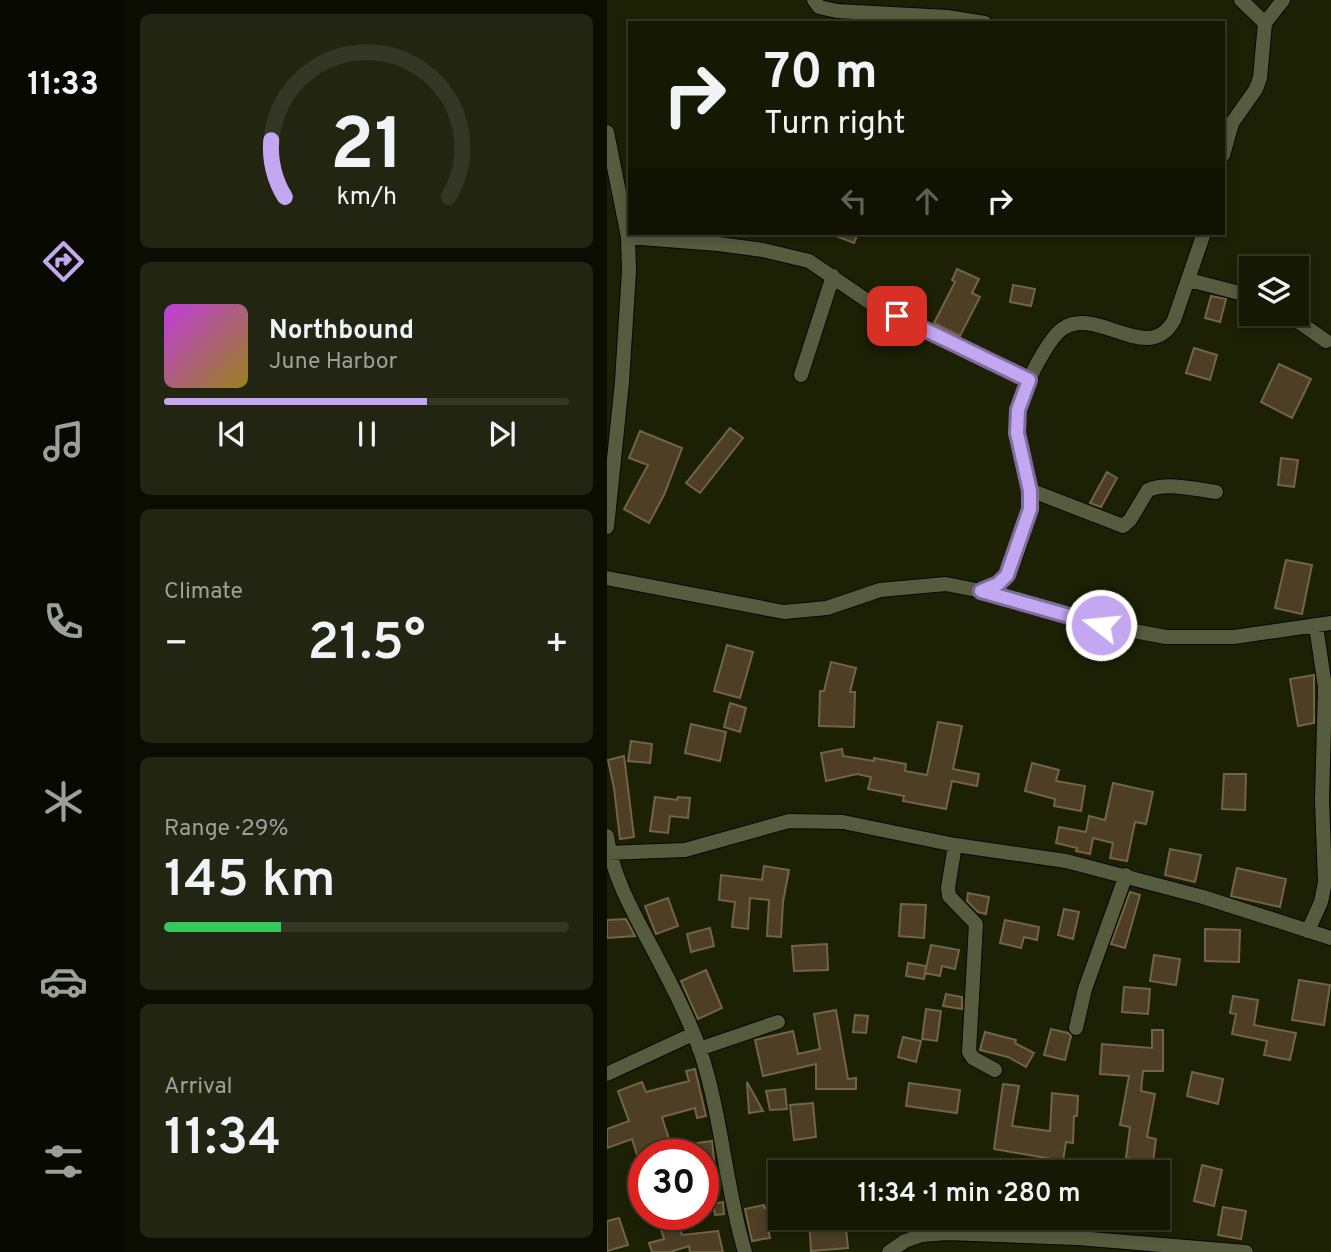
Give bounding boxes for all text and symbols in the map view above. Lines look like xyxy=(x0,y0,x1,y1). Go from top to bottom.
text: 70 m xyxy=(764,44,878,106)
icon: right xyxy=(649,49,740,140)
text: 11:33 xyxy=(27,66,99,106)
text: 21 xyxy=(330,103,403,195)
text: Turn right xyxy=(764,105,906,145)
text: km/h xyxy=(336,182,397,214)
icon: left xyxy=(835,182,873,220)
icon: ahead xyxy=(908,182,946,220)
icon: right xyxy=(981,182,1019,220)
icon: directions xyxy=(39,237,88,286)
map controls xyxy=(1239,256,1309,326)
button: layers xyxy=(1239,256,1309,326)
pin xyxy=(867,286,927,346)
icon: arrive xyxy=(878,297,916,335)
text: Northbound xyxy=(269,315,414,348)
text: June Harbor xyxy=(269,348,397,377)
icon: previous xyxy=(213,415,251,453)
icon: pause xyxy=(348,415,386,453)
icon: next xyxy=(483,415,521,453)
icon: music xyxy=(39,417,88,466)
text: Climate xyxy=(164,578,243,607)
position arrow xyxy=(1064,588,1138,662)
icon: phone xyxy=(39,597,88,646)
text: 21.5° xyxy=(308,612,425,678)
text: − xyxy=(164,621,189,670)
text: + xyxy=(544,621,569,670)
icon: climate xyxy=(39,777,88,826)
text: Range · 29% xyxy=(164,815,289,844)
text: 145 km xyxy=(164,849,336,915)
icon: car xyxy=(39,957,88,1006)
text: Arrival xyxy=(164,1073,233,1102)
text: 11:34 xyxy=(164,1107,281,1173)
icon: filters xyxy=(39,1137,88,1186)
speed limit sign: 30 xyxy=(628,1139,719,1230)
text: 11:34 · 1 min · 280 m xyxy=(858,1178,1081,1211)

